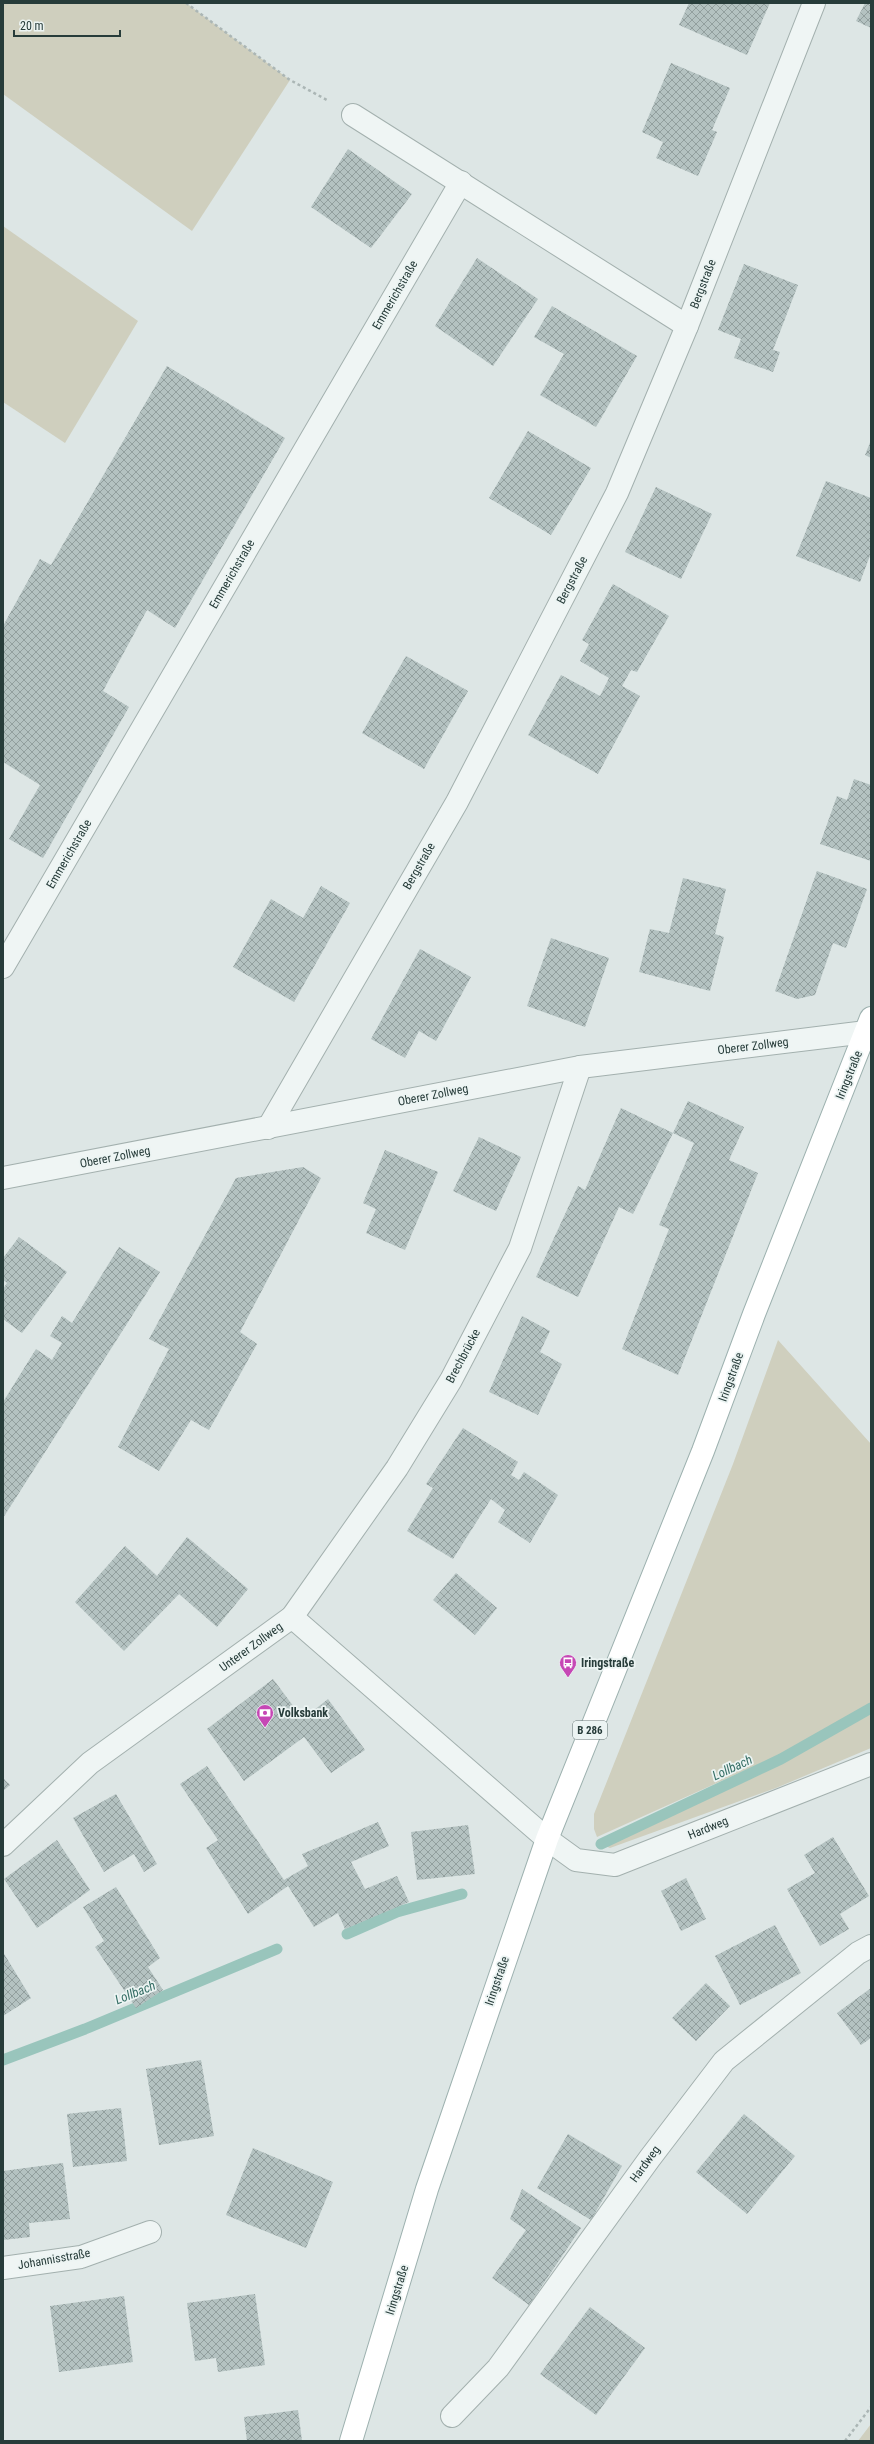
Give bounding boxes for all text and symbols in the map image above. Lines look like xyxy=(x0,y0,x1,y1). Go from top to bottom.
scale bar xyxy=(14,12,120,38)
text: 20 m xyxy=(20,19,44,33)
street label: Bergstraße xyxy=(687,257,719,311)
street label: Emmerichstraße xyxy=(370,258,421,332)
street label: Emmerichstraße xyxy=(207,537,258,611)
street label: Bergstraße xyxy=(554,554,590,606)
street label: Emmerichstraße xyxy=(44,817,95,891)
street label: Bergstraße xyxy=(400,840,438,892)
street label: Oberer Zollweg xyxy=(717,1035,789,1057)
street label: Iringstraße xyxy=(833,1048,865,1101)
street label: Oberer Zollweg xyxy=(397,1081,469,1109)
street label: Oberer Zollweg xyxy=(79,1143,151,1171)
street label: Brechbrücke xyxy=(443,1326,483,1385)
street label: Iringstraße xyxy=(716,1350,746,1403)
street label: Unterer Zollweg xyxy=(217,1619,285,1675)
bus stop icon: Iringstraße xyxy=(558,1653,578,1678)
place label: Iringstraße xyxy=(581,1656,634,1670)
bank icon: Volksbank xyxy=(255,1703,275,1728)
place label: Volksbank xyxy=(278,1706,328,1720)
road number: B 286 xyxy=(573,1721,607,1739)
water label: Lollbach xyxy=(710,1752,755,1783)
street label: Hardweg xyxy=(686,1814,730,1842)
street label: Iringstraße xyxy=(482,1954,512,2008)
water label: Lollbach xyxy=(113,1978,158,2007)
street label: Hardweg xyxy=(627,2143,663,2185)
street label: Johannisstraße xyxy=(17,2246,92,2272)
street label: Iringstraße xyxy=(383,2263,411,2317)

